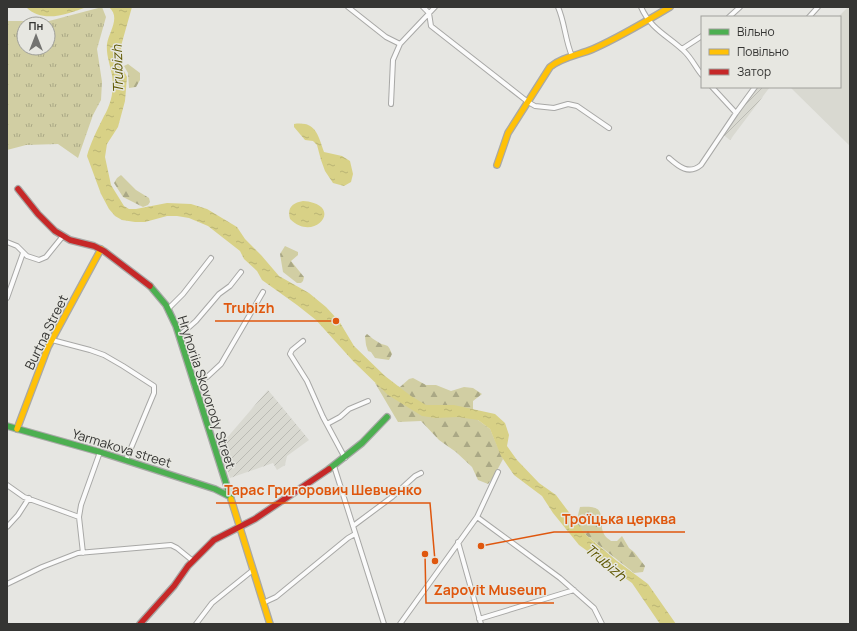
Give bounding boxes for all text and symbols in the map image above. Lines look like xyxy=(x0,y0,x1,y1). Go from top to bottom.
north arrow xyxy=(16,16,56,56)
legend xyxy=(701,16,841,88)
text: Пн xyxy=(29,18,44,33)
text: Вільно xyxy=(737,23,775,40)
text: Повільно xyxy=(737,43,789,60)
water label: Trubizh xyxy=(107,44,127,93)
text: Затор xyxy=(737,63,771,80)
street label: Burtna Street xyxy=(20,292,72,372)
callout: Trubizh xyxy=(215,295,282,321)
text: Trubizh xyxy=(224,298,274,317)
street label: Hryhoriia Skovorody Street xyxy=(174,313,240,471)
street label: Yarmakova street xyxy=(70,424,174,472)
callout: Тарас Григорович Шевченко xyxy=(216,477,430,503)
text: Тарас Григорович Шевченко xyxy=(224,480,422,499)
callout: Троїцька церква xyxy=(554,506,685,532)
text: Троїцька церква xyxy=(562,509,676,528)
water label: Trubizh xyxy=(581,539,631,585)
callout: Zapovit Museum xyxy=(426,577,554,603)
text: Zapovit Museum xyxy=(434,580,546,599)

